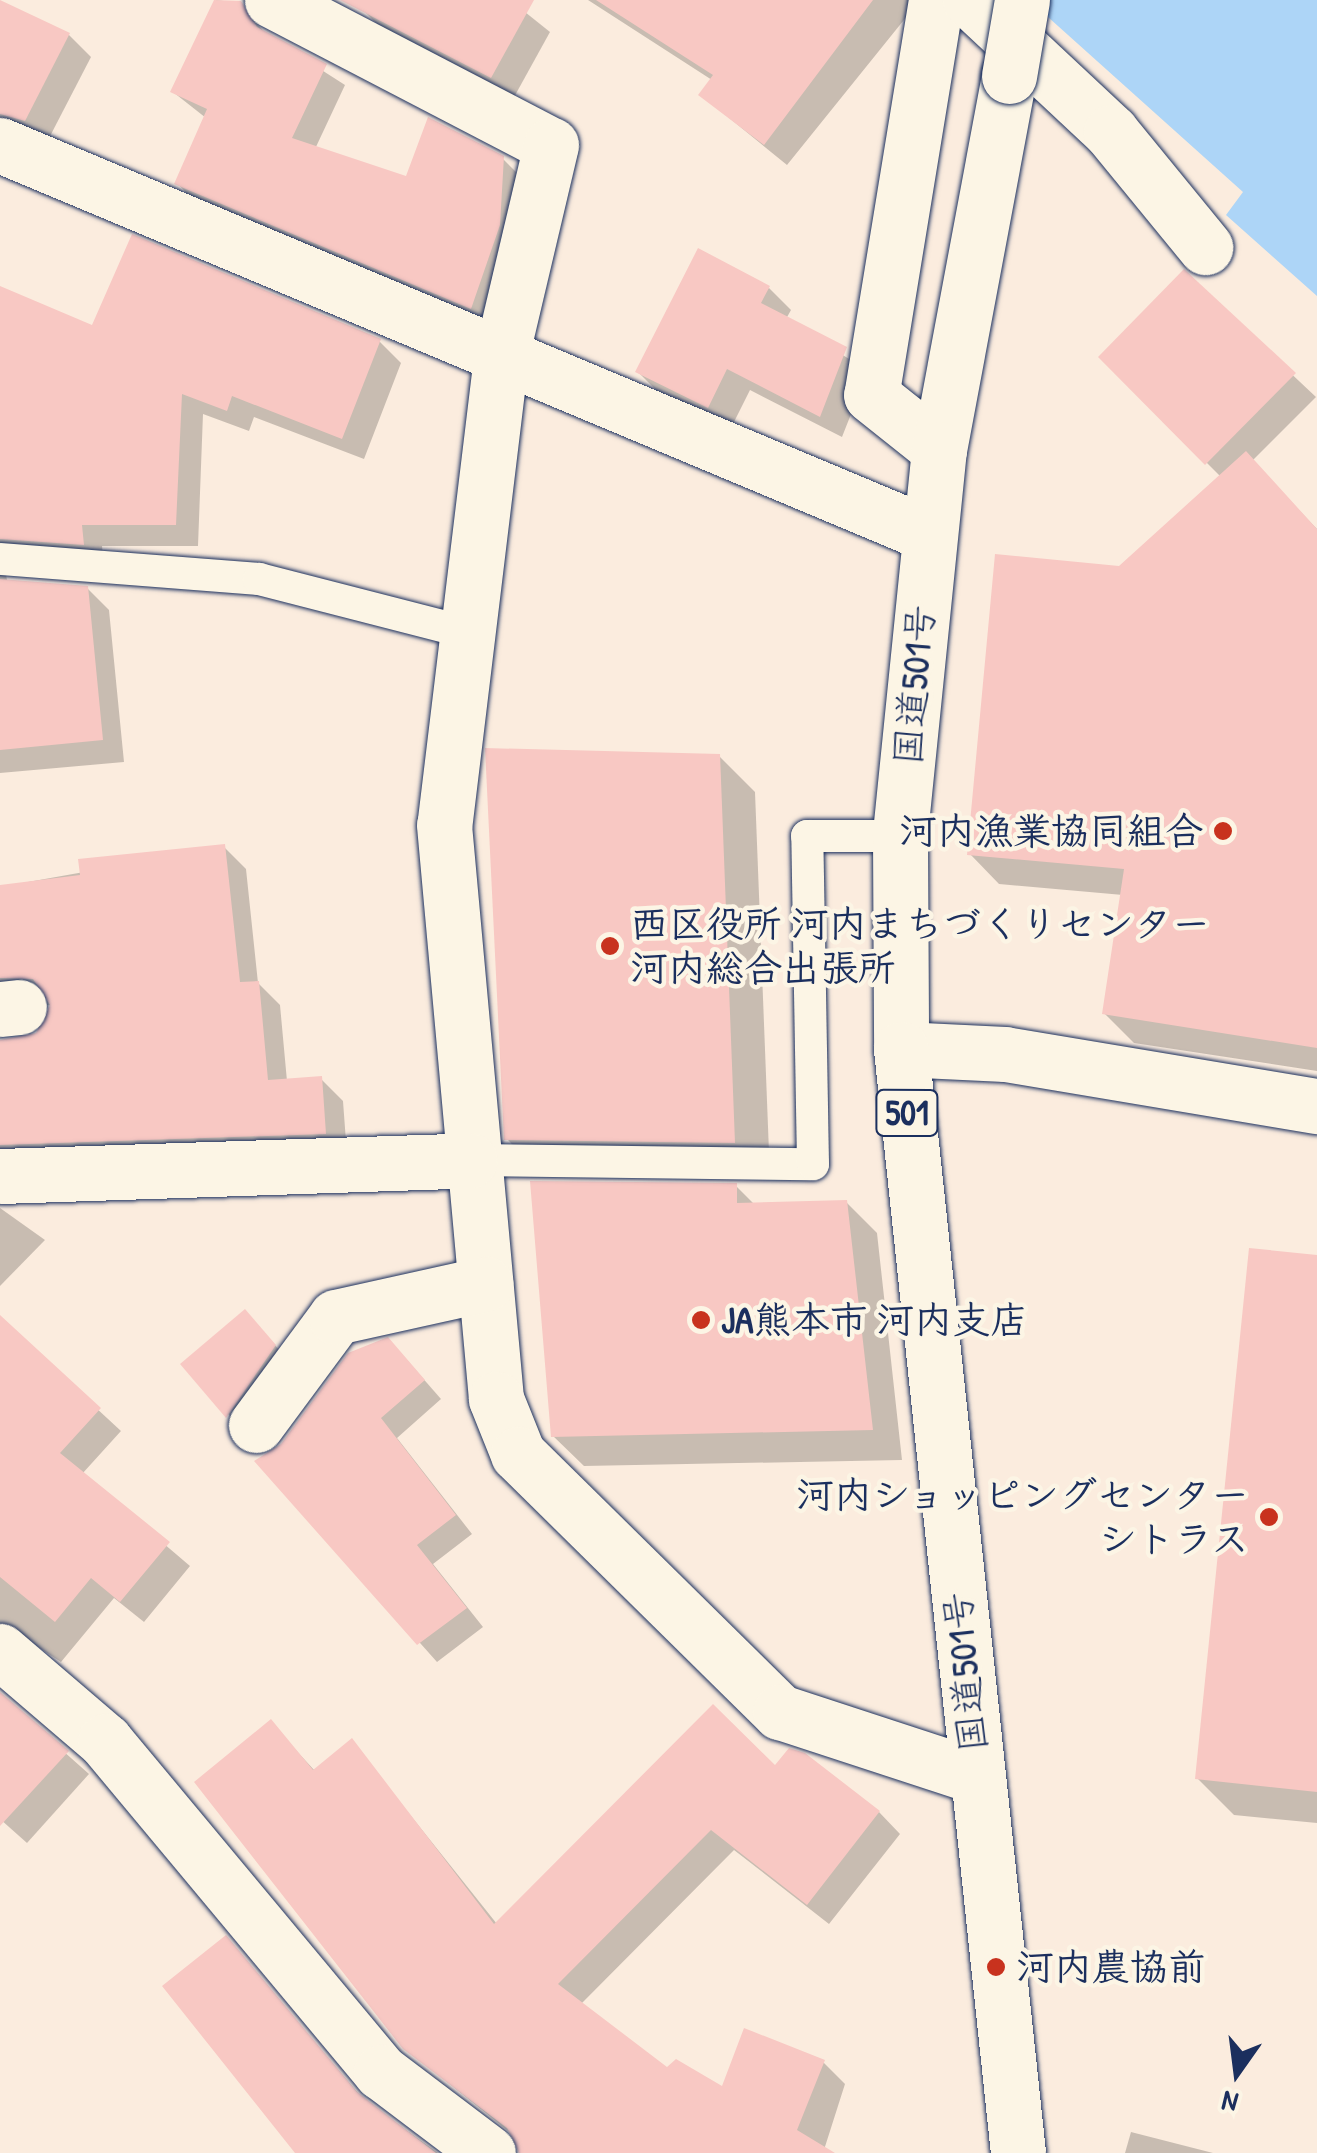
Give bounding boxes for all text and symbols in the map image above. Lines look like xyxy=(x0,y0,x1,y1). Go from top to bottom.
street label: 国道501号 xyxy=(884,603,944,767)
place label: 河内漁業協同組合 xyxy=(899,808,1203,854)
marker: 河内漁業協同組合 xyxy=(1212,820,1234,842)
place label: 西区役所 河内まちづくりセンター 河内総合出張所 xyxy=(630,901,1209,991)
marker: 西区役所 河内まちづくりセンター 河内総合出張所 xyxy=(599,935,621,957)
road number: 501 xyxy=(874,1083,940,1143)
place label: JA熊本市 河内支店 xyxy=(721,1297,1028,1343)
marker: JA熊本市 河内支店 xyxy=(690,1309,712,1331)
place label: 河内ショッピングセンター シトラス xyxy=(793,1472,1249,1562)
marker: 河内ショッピングセンター シトラス xyxy=(1258,1506,1280,1528)
street label: 国道501号 xyxy=(934,1590,996,1754)
place label: 河内農協前 xyxy=(1016,1944,1206,1990)
marker: 河内農協前 xyxy=(985,1956,1007,1978)
north arrow xyxy=(1187,2023,1287,2123)
text: N xyxy=(1218,2082,1242,2122)

